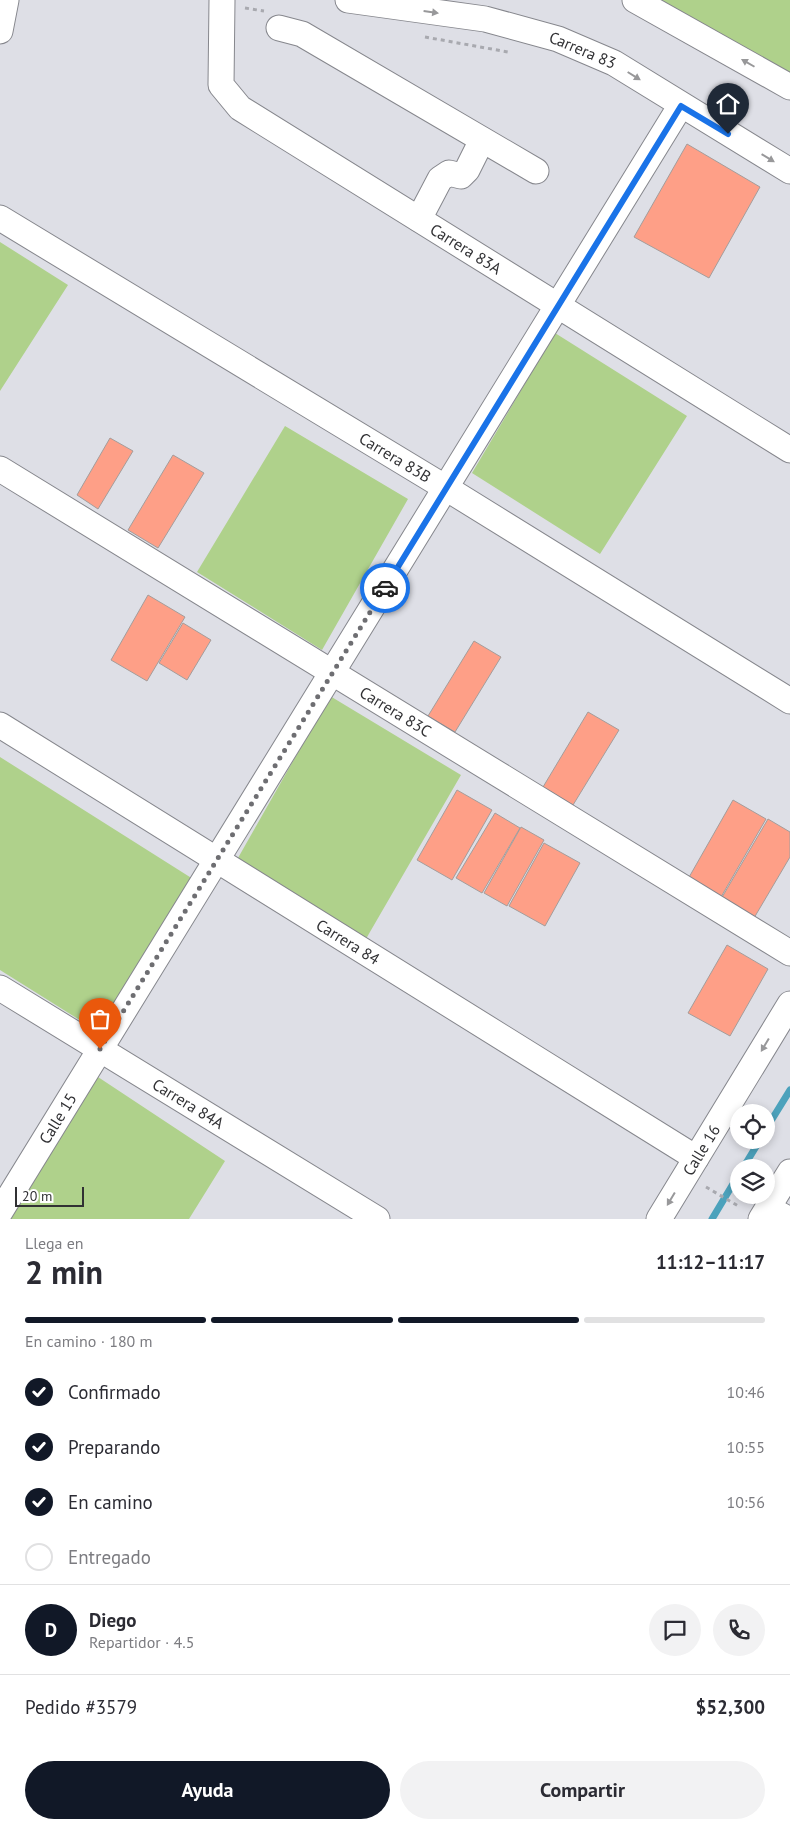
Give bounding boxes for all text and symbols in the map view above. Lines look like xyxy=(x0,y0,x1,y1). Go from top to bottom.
one-way arrow xyxy=(424,8,440,16)
street label: Carrera 83 xyxy=(547,27,619,73)
one-way arrow xyxy=(740,59,755,67)
one-way arrow xyxy=(628,72,641,81)
pin xyxy=(707,83,749,134)
icon: home xyxy=(714,90,742,118)
one-way arrow xyxy=(762,153,775,162)
street label: Carrera 83A xyxy=(427,219,506,279)
street label: Carrera 83B xyxy=(356,428,435,487)
courier xyxy=(360,563,410,613)
icon: car xyxy=(371,574,399,602)
street label: Carrera 83C xyxy=(356,682,435,741)
street label: Carrera 84 xyxy=(313,914,384,969)
pin xyxy=(79,998,121,1049)
icon: bag xyxy=(86,1005,114,1033)
one-way arrow xyxy=(760,1039,769,1052)
street label: Carrera 84A xyxy=(149,1074,228,1133)
street label: Calle 15 xyxy=(34,1089,81,1147)
map controls xyxy=(730,1104,775,1204)
button: locate xyxy=(730,1104,775,1149)
street label: Calle 16 xyxy=(678,1121,724,1179)
button: layers xyxy=(730,1159,775,1204)
scale bar xyxy=(15,1184,84,1207)
text: 20 m xyxy=(22,1187,52,1205)
one-way arrow xyxy=(667,1193,676,1206)
text: Llega en xyxy=(25,1233,84,1253)
text: 11:12–11:17 xyxy=(656,1250,765,1274)
text: 2 min xyxy=(25,1251,103,1293)
text: En camino · 180 m xyxy=(25,1331,153,1351)
icon: check xyxy=(25,1378,53,1406)
text: Confirmado xyxy=(68,1380,161,1404)
text: 10:46 xyxy=(727,1382,765,1402)
icon: check xyxy=(25,1433,53,1461)
text: Preparando xyxy=(68,1435,160,1459)
text: 10:55 xyxy=(727,1437,765,1457)
icon: check xyxy=(25,1488,53,1516)
text: En camino xyxy=(68,1490,153,1514)
text: 10:56 xyxy=(727,1492,765,1512)
text: Entregado xyxy=(68,1545,151,1569)
button: chat xyxy=(649,1604,701,1656)
button: phone xyxy=(713,1604,765,1656)
text: Diego xyxy=(89,1608,136,1632)
text: D xyxy=(45,1618,57,1642)
text: Repartidor · 4.5 xyxy=(89,1632,194,1652)
text: Pedido #3579 xyxy=(25,1695,137,1719)
text: $52,300 xyxy=(696,1695,765,1719)
button: Ayuda xyxy=(25,1761,390,1819)
button: Compartir xyxy=(400,1761,765,1819)

